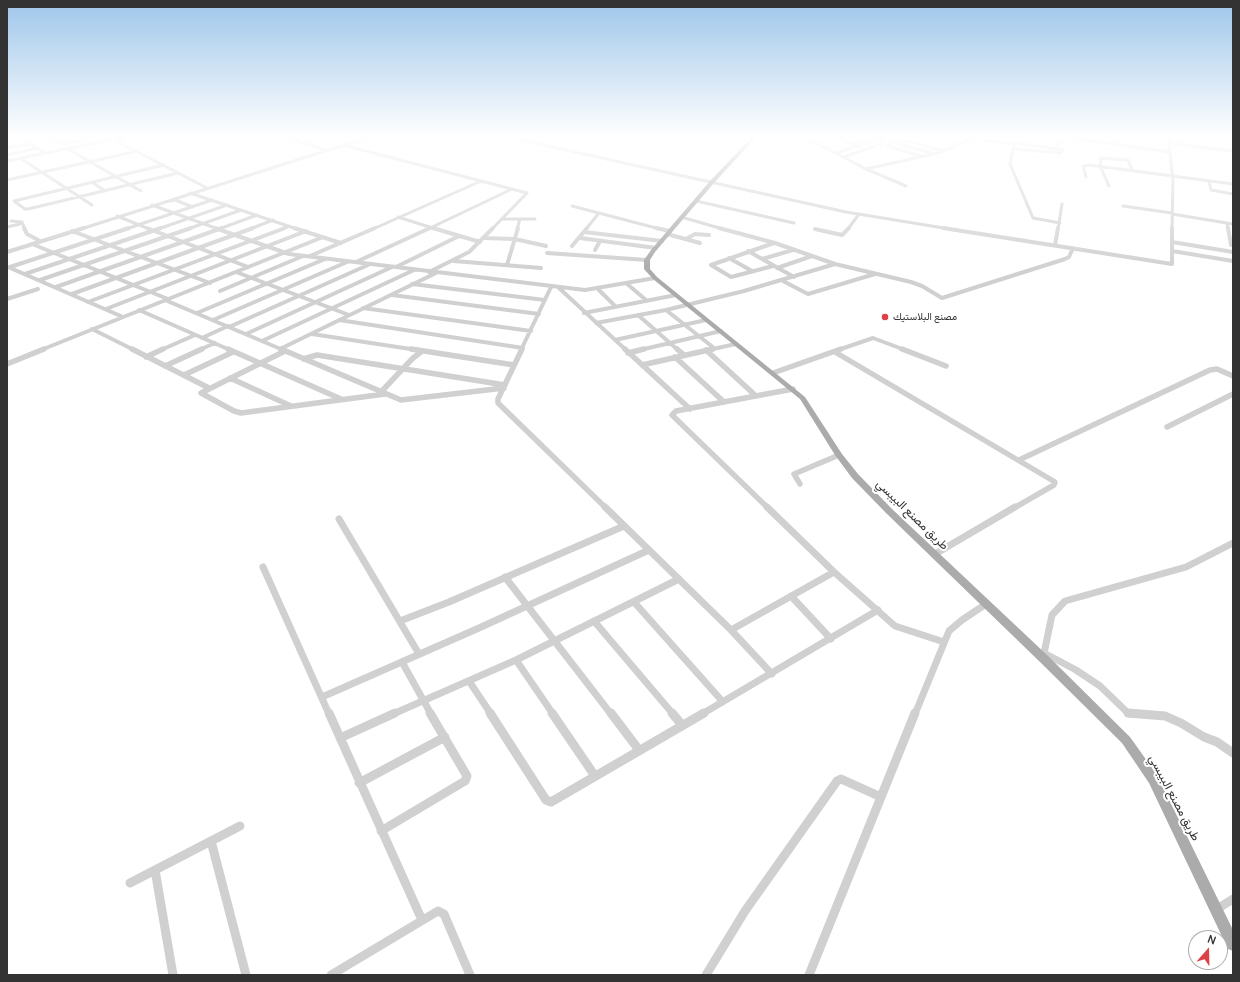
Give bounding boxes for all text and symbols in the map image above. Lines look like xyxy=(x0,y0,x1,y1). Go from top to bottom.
place label: مصنع البلاستيك xyxy=(893,311,957,323)
marker: مصنع البلاستيك xyxy=(880,312,890,322)
street label: طريق مصنع البيبسي xyxy=(873,477,951,553)
street label: طريق مصنع البيبسي xyxy=(1145,753,1203,843)
north arrow xyxy=(1188,930,1228,970)
text: N xyxy=(1206,931,1218,948)

